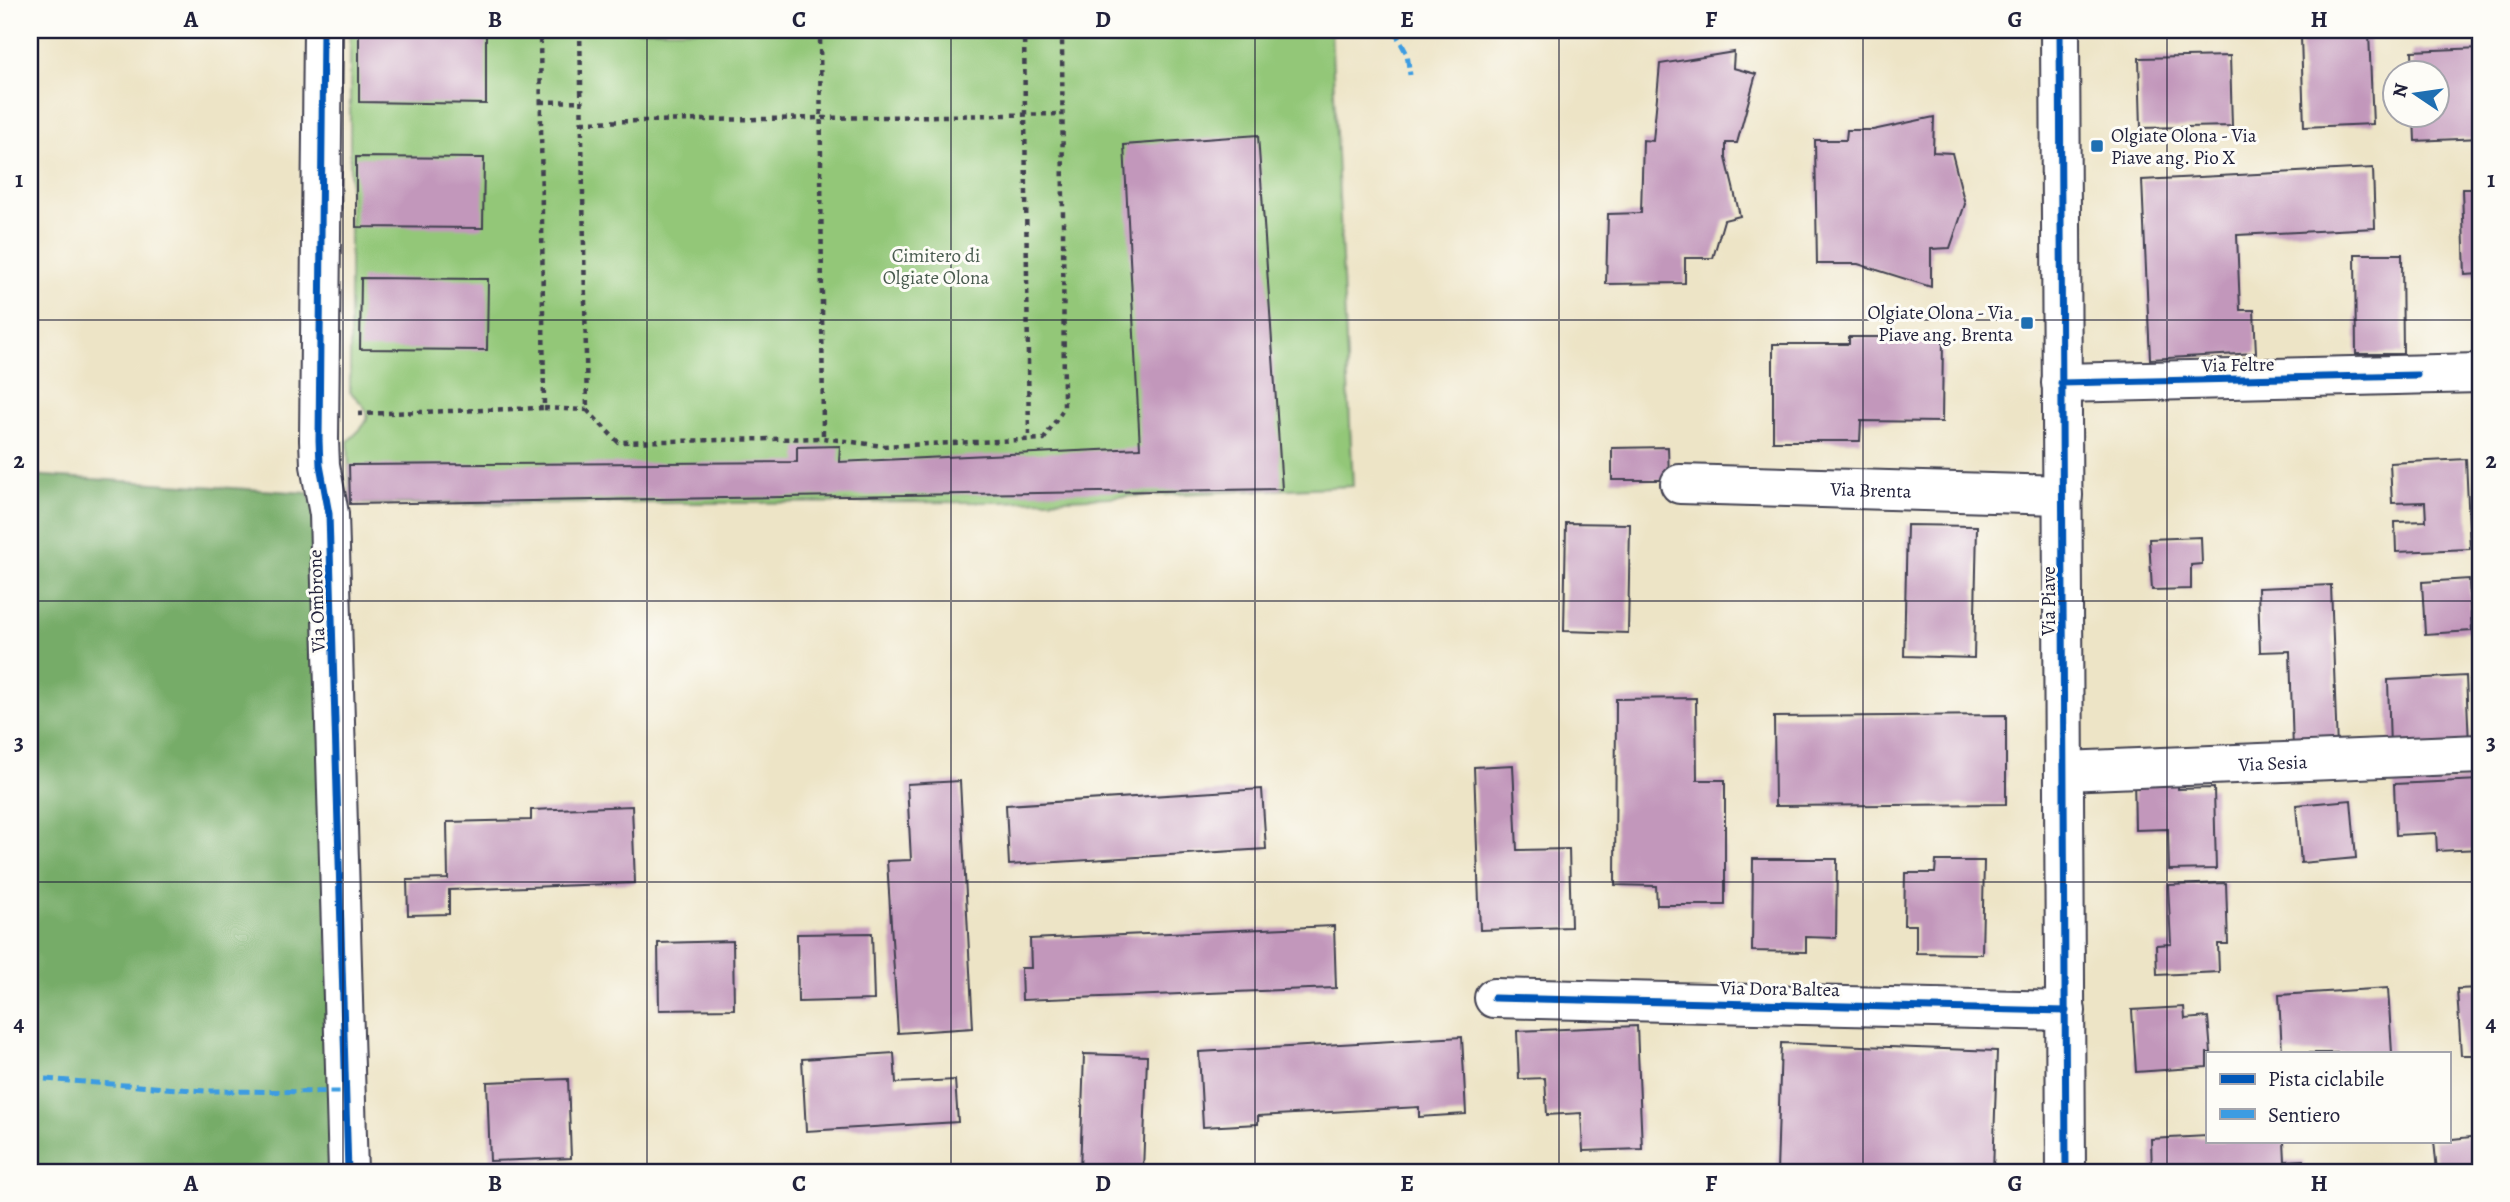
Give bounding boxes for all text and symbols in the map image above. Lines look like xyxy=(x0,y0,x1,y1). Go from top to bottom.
text: A xyxy=(183,4,199,35)
text: B xyxy=(488,4,502,35)
text: C xyxy=(792,4,806,35)
text: D xyxy=(1095,4,1111,35)
text: E xyxy=(1400,4,1414,35)
text: F xyxy=(1705,4,1718,35)
text: G xyxy=(2007,4,2023,35)
text: H xyxy=(2310,4,2328,35)
north arrow xyxy=(2380,60,2450,130)
text: N xyxy=(2386,81,2415,100)
place label: Olgiate Olona - Via Piave ang. Pio X xyxy=(2111,123,2257,171)
marker: Olgiate Olona - Via Piave ang. Pio X xyxy=(2089,138,2105,154)
text: 1 xyxy=(15,164,23,195)
text: 1 xyxy=(2487,164,2495,195)
park label: Cimitero di Olgiate Olona xyxy=(883,243,989,291)
place label: Olgiate Olona - Via Piave ang. Brenta xyxy=(1867,300,2013,348)
marker: Olgiate Olona - Via Piave ang. Brenta xyxy=(2019,315,2035,331)
street label: Via Feltre xyxy=(2200,351,2275,379)
text: 2 xyxy=(13,445,25,476)
text: 2 xyxy=(2485,445,2497,476)
street label: Via Brenta xyxy=(1829,476,1912,505)
street label: Via Ombrone xyxy=(302,549,332,654)
street label: Via Piave xyxy=(2036,566,2062,637)
text: 3 xyxy=(14,727,24,758)
text: 3 xyxy=(2486,727,2496,758)
street label: Via Sesia xyxy=(2237,749,2308,778)
street label: Via Dora Baltea xyxy=(1719,975,1840,1003)
text: 4 xyxy=(14,1008,25,1039)
text: 4 xyxy=(2486,1008,2497,1039)
legend xyxy=(2206,1052,2450,1142)
text: Pista ciclabile xyxy=(2268,1065,2384,1093)
text: Sentiero xyxy=(2268,1101,2340,1129)
text: A xyxy=(183,1168,199,1199)
text: B xyxy=(488,1168,502,1199)
text: C xyxy=(792,1168,806,1199)
text: D xyxy=(1095,1168,1111,1199)
text: E xyxy=(1400,1168,1414,1199)
text: F xyxy=(1705,1168,1718,1199)
text: G xyxy=(2007,1168,2023,1199)
text: H xyxy=(2310,1168,2328,1199)

